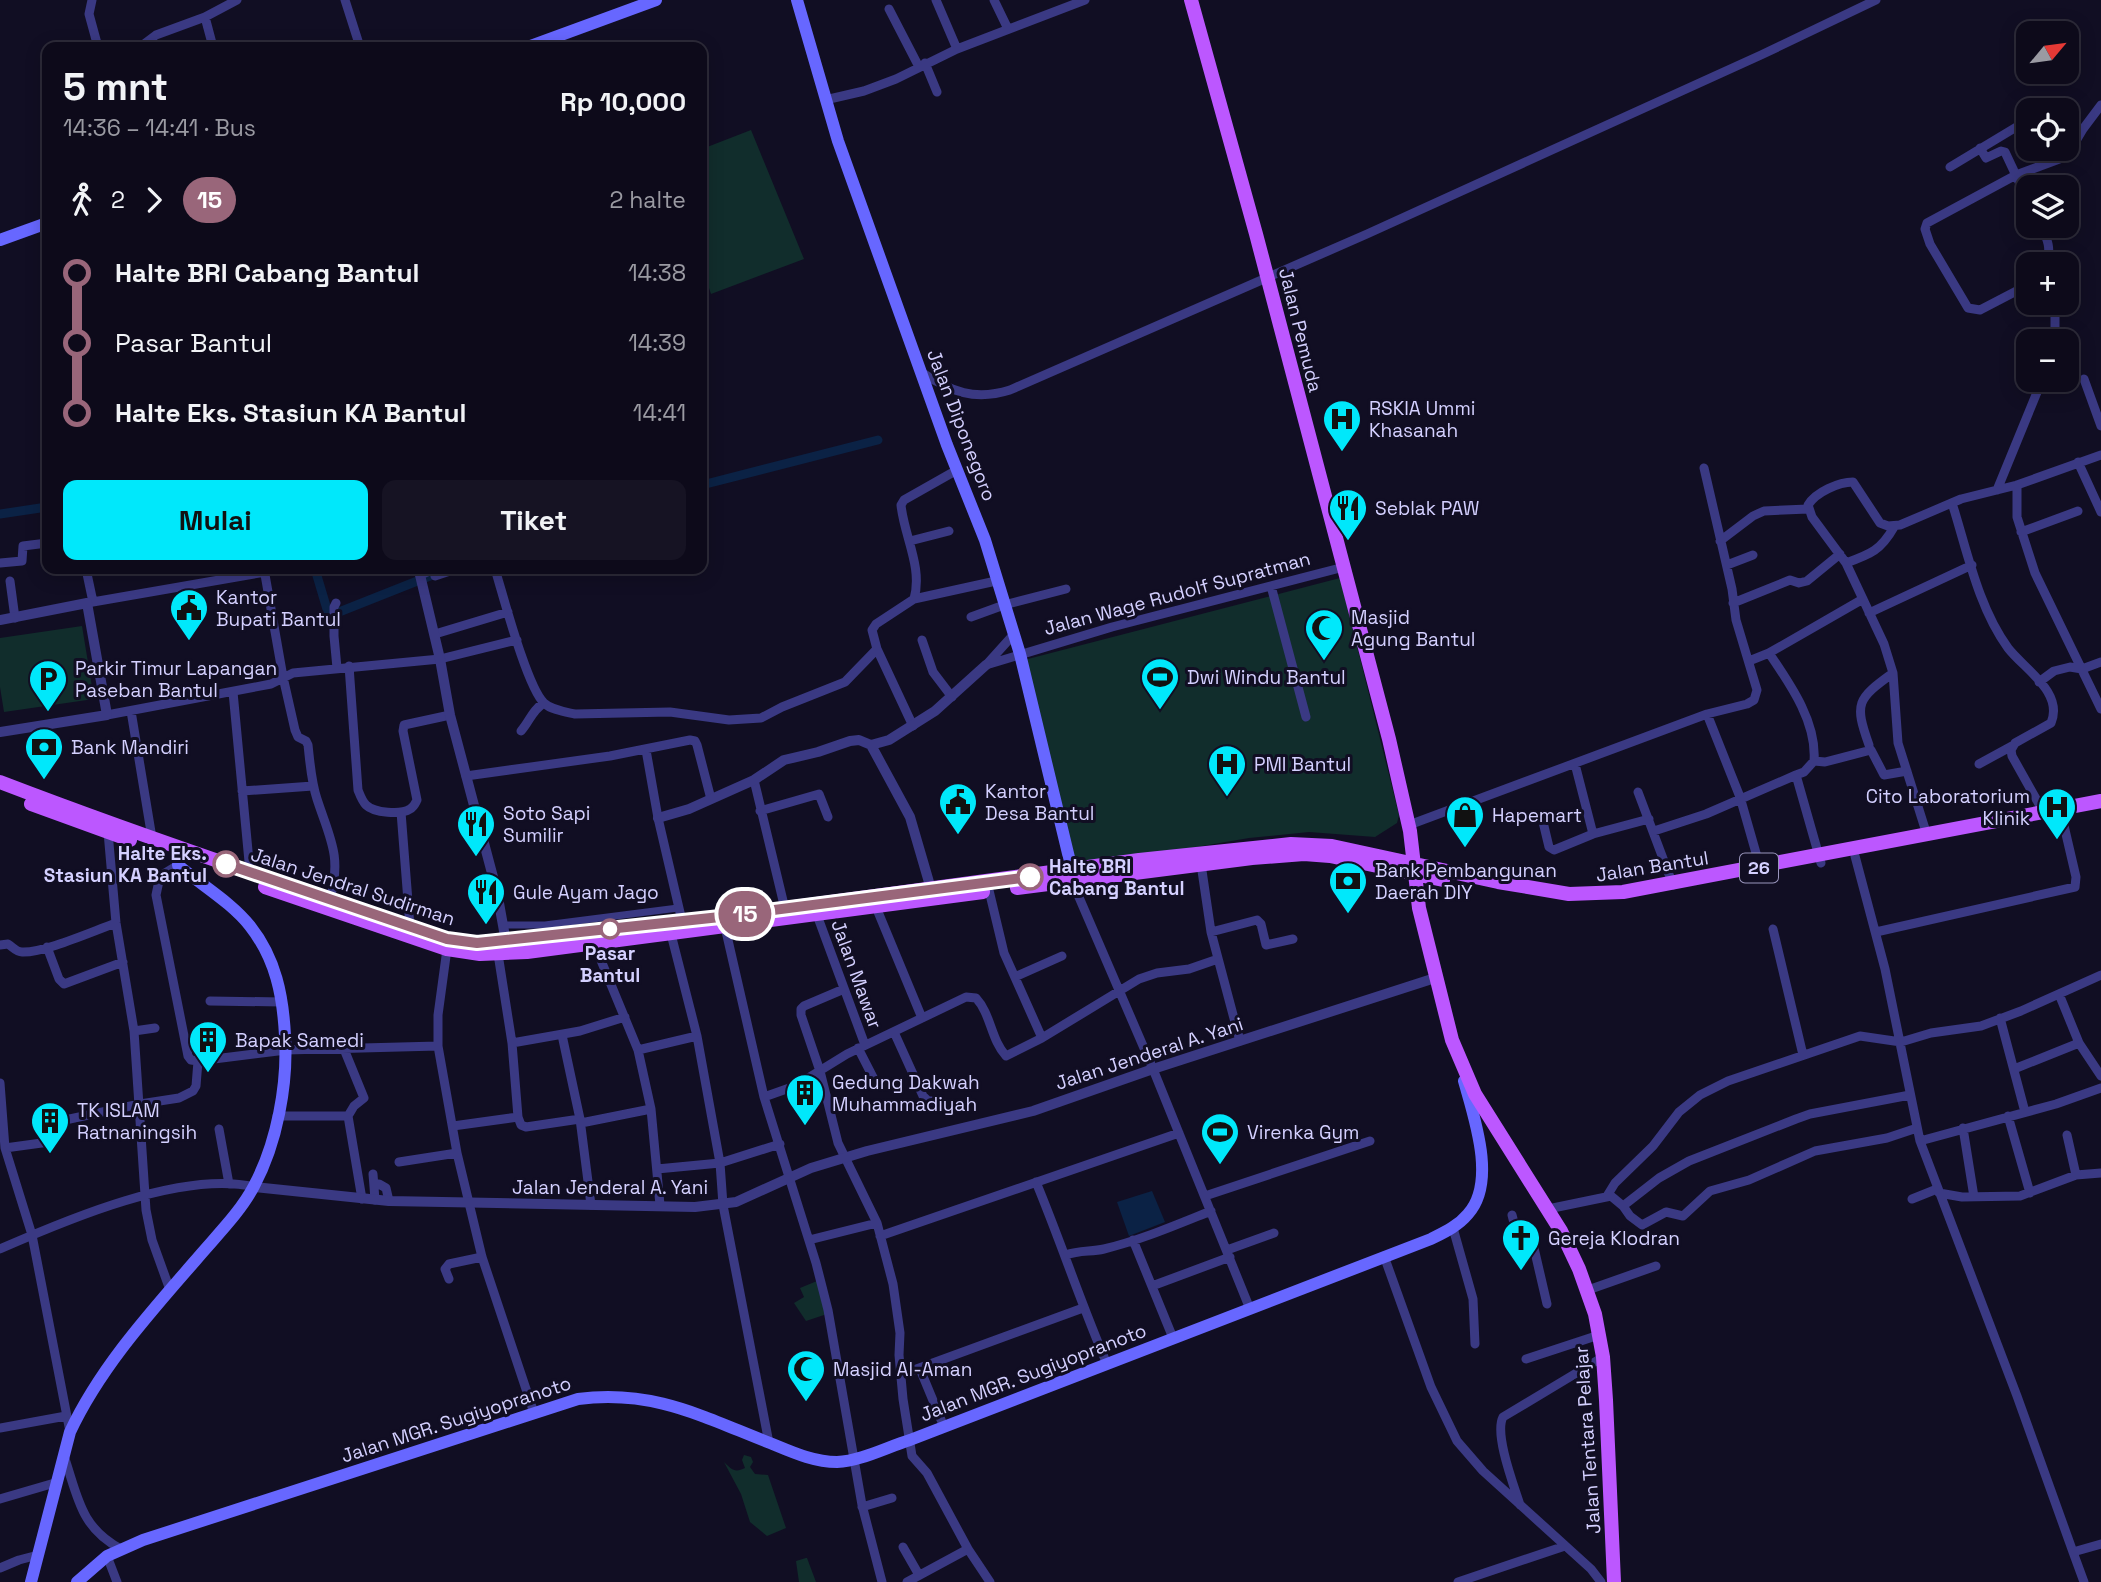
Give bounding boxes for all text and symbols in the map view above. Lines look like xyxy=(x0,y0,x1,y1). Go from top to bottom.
north arrow xyxy=(2016,21,2079,84)
map controls xyxy=(2016,21,2079,392)
text: 5 mnt xyxy=(63,63,168,111)
text: Rp 10,000 xyxy=(560,85,686,119)
button: locate xyxy=(2016,98,2079,161)
text: 14:36 – 14:41 · Bus xyxy=(63,113,256,143)
button: layers xyxy=(2016,175,2079,238)
icon: walk xyxy=(63,181,101,219)
icon: forward xyxy=(135,181,173,219)
text: 15 xyxy=(197,184,222,215)
text: 2 xyxy=(111,185,125,215)
text: 2 halte xyxy=(609,185,686,215)
button: + xyxy=(2016,252,2079,315)
text: Halte BRI Cabang Bantul xyxy=(115,256,420,290)
text: 14:38 xyxy=(628,258,686,288)
street label: Jalan Pemuda xyxy=(1273,265,1328,395)
text: Pasar Bantul xyxy=(115,326,272,360)
text: 14:39 xyxy=(628,328,686,358)
button: − xyxy=(2016,329,2079,392)
street label: Jalan Diponegoro xyxy=(921,346,1002,505)
text: Halte Eks. Stasiun KA Bantul xyxy=(115,396,466,430)
place label: RSKIA Ummi Khasanah xyxy=(1369,396,1475,443)
text: 14:41 xyxy=(633,398,686,428)
hospital icon: RSKIA Ummi Khasanah xyxy=(1321,398,1363,453)
button: Mulai xyxy=(63,480,368,560)
button: Tiket xyxy=(382,480,686,560)
restaurant icon: Seblak PAW xyxy=(1327,487,1369,542)
place label: Seblak PAW xyxy=(1375,496,1479,521)
street label: Jalan Wage Rudolf Supratman xyxy=(1041,546,1313,641)
place label: Kantor Bupati Bantul xyxy=(216,585,341,632)
public building icon: Kantor Bupati Bantul xyxy=(168,587,210,642)
place label: Masjid Agung Bantul xyxy=(1351,605,1475,652)
mosque icon: Masjid Agung Bantul xyxy=(1303,607,1345,662)
place label: Parkir Timur Lapangan Paseban Bantul xyxy=(75,656,277,703)
sports icon: Dwi Windu Bantul xyxy=(1139,656,1181,711)
parking icon: Parkir Timur Lapangan Paseban Bantul xyxy=(27,658,69,713)
place label: Dwi Windu Bantul xyxy=(1187,665,1346,690)
bank icon: Bank Mandiri xyxy=(23,726,65,781)
place label: Bank Mandiri xyxy=(71,735,189,760)
hospital icon: PMI Bantul xyxy=(1206,743,1248,798)
place label: PMI Bantul xyxy=(1254,752,1351,777)
place label: Kantor Desa Bantul xyxy=(985,779,1094,826)
public building icon: Kantor Desa Bantul xyxy=(937,781,979,836)
place label: Cito Laboratorium Klinik xyxy=(1866,784,2030,831)
hospital icon: Cito Laboratorium Klinik xyxy=(2036,786,2078,841)
shop icon: Hapemart xyxy=(1444,794,1486,849)
place label: Soto Sapi Sumilir xyxy=(503,801,591,848)
restaurant icon: Soto Sapi Sumilir xyxy=(455,803,497,858)
place label: Hapemart xyxy=(1492,803,1582,828)
place label: Halte Eks. Stasiun KA Bantul xyxy=(44,841,207,888)
street label: Jalan Jendral Sudirman xyxy=(248,842,458,931)
street label: Jalan Bantul xyxy=(1594,845,1710,888)
marker: Halte Eks. Stasiun KA Bantul xyxy=(213,851,239,877)
place label: Halte BRI Cabang Bantul xyxy=(1049,854,1184,901)
road number: 26 xyxy=(1740,854,1778,882)
place label: Bank Pembangunan Daerah DIY xyxy=(1375,858,1557,905)
bank icon: Bank Pembangunan Daerah DIY xyxy=(1327,860,1369,915)
marker: Halte BRI Cabang Bantul xyxy=(1017,864,1043,890)
restaurant icon: Gule Ayam Jago xyxy=(465,871,507,926)
place label: Gule Ayam Jago xyxy=(513,880,659,905)
line badge: 15 xyxy=(714,891,776,937)
text: 15 xyxy=(732,898,758,929)
street label: Jalan Mawar xyxy=(825,916,888,1032)
marker: Pasar Bantul xyxy=(600,919,620,939)
place label: Pasar Bantul xyxy=(580,941,640,988)
street label: Jalan Jenderal A. Yani xyxy=(1052,1011,1246,1096)
building icon: Bapak Samedi xyxy=(187,1019,229,1074)
place label: Bapak Samedi xyxy=(235,1028,364,1053)
place label: Gedung Dakwah Muhammadiyah xyxy=(832,1070,980,1117)
building icon: Gedung Dakwah Muhammadiyah xyxy=(784,1072,826,1127)
place label: TK ISLAM Ratnaningsih xyxy=(77,1098,197,1145)
building icon: TK ISLAM Ratnaningsih xyxy=(29,1100,71,1155)
sports icon: Virenka Gym xyxy=(1199,1111,1241,1166)
place label: Virenka Gym xyxy=(1247,1120,1359,1145)
street label: Jalan Jenderal A. Yani xyxy=(512,1175,708,1200)
church icon: Gereja Klodran xyxy=(1500,1217,1542,1272)
place label: Gereja Klodran xyxy=(1548,1226,1680,1251)
street label: Jalan MGR. Sugiyopranoto xyxy=(916,1318,1150,1427)
street label: Jalan Tentara Pelajar xyxy=(1568,1345,1607,1535)
mosque icon: Masjid Al-Aman xyxy=(785,1348,827,1403)
place label: Masjid Al-Aman xyxy=(833,1357,972,1382)
street label: Jalan MGR. Sugiyopranoto xyxy=(338,1370,574,1469)

